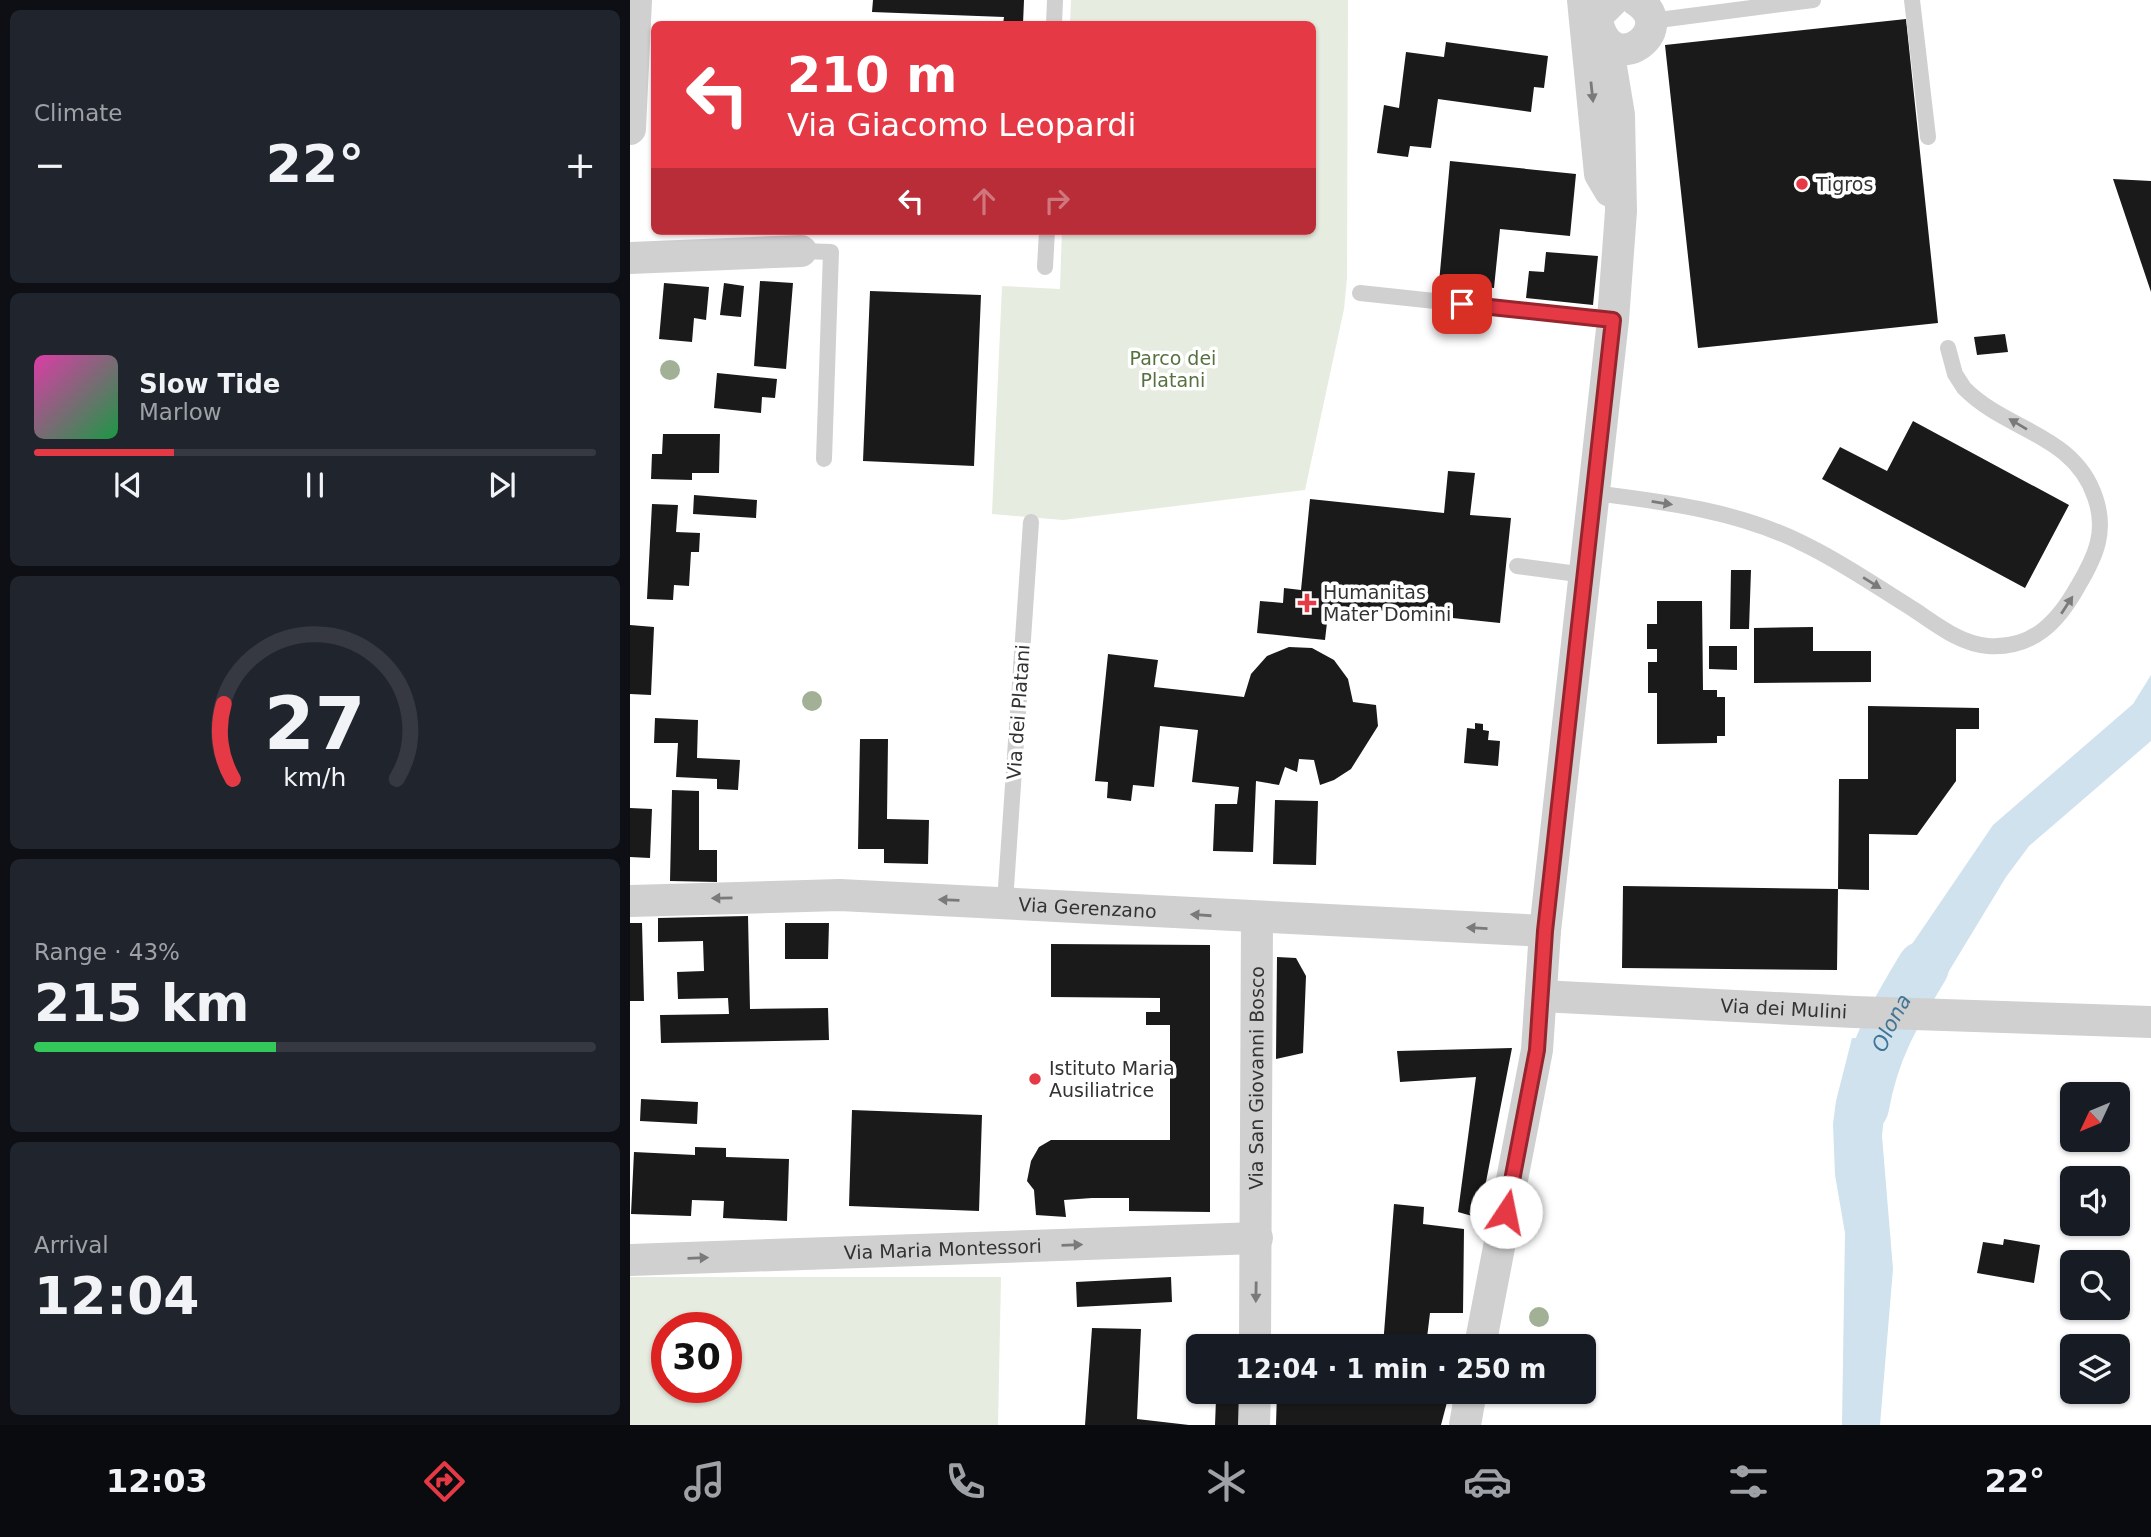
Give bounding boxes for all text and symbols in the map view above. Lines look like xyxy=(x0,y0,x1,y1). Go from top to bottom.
text: 210 m xyxy=(787,47,957,104)
icon: left xyxy=(672,49,763,140)
one-way arrow xyxy=(1587,82,1598,104)
text: Climate xyxy=(34,100,123,126)
text: Via Giacomo Leopardi xyxy=(787,106,1137,144)
text: 22° xyxy=(266,134,364,194)
text: − xyxy=(34,143,66,187)
text: + xyxy=(564,143,596,187)
place label: Tigros xyxy=(1815,173,1873,195)
marker: Tigros xyxy=(1794,176,1810,192)
icon: left xyxy=(892,182,930,220)
icon: ahead xyxy=(965,182,1003,220)
icon: right xyxy=(1038,182,1076,220)
pin xyxy=(1432,274,1492,334)
icon: arrive xyxy=(1443,285,1481,323)
park label: Parco dei Platani xyxy=(1130,347,1216,391)
text: Slow Tide xyxy=(139,369,280,399)
text: Marlow xyxy=(139,399,222,425)
one-way arrow xyxy=(2009,417,2028,430)
icon: previous xyxy=(109,466,147,504)
icon: pause xyxy=(296,466,334,504)
icon: next xyxy=(483,466,521,504)
one-way arrow xyxy=(1651,498,1673,509)
one-way arrow xyxy=(1862,577,1882,590)
place label: Humanitas Mater Domini xyxy=(1323,581,1451,625)
marker: Humanitas Mater Domini xyxy=(1297,593,1317,613)
one-way arrow xyxy=(2060,595,2073,615)
street label: Via dei Platani xyxy=(1002,644,1034,780)
text: 27 xyxy=(264,681,366,766)
text: km/h xyxy=(283,762,347,791)
one-way arrow xyxy=(711,893,733,904)
street label: Via Gerenzano xyxy=(1018,893,1157,922)
one-way arrow xyxy=(938,894,960,905)
one-way arrow xyxy=(1190,909,1212,920)
one-way arrow xyxy=(1466,923,1488,934)
text: Range · 43% xyxy=(34,939,180,965)
street label: Via San Giovanni Bosco xyxy=(1245,966,1268,1190)
text: 215 km xyxy=(34,973,249,1033)
water label: Olona xyxy=(1867,990,1916,1056)
street label: Via dei Mulini xyxy=(1720,994,1848,1023)
place label: Istituto Maria Ausiliatrice xyxy=(1049,1057,1175,1101)
marker: Istituto Maria Ausiliatrice xyxy=(1027,1071,1043,1087)
north arrow xyxy=(2060,1082,2130,1152)
map controls xyxy=(2060,1082,2130,1404)
button: sound xyxy=(2060,1166,2130,1236)
position arrow xyxy=(1469,1175,1543,1249)
text: Arrival xyxy=(34,1232,109,1258)
street label: Via Maria Montessori xyxy=(843,1235,1042,1263)
one-way arrow xyxy=(1062,1239,1084,1250)
button: search xyxy=(2060,1250,2130,1320)
one-way arrow xyxy=(687,1252,709,1264)
text: 12:04 xyxy=(34,1266,200,1326)
one-way arrow xyxy=(1250,1281,1262,1303)
speed limit sign: 30 xyxy=(651,1312,742,1403)
button: layers xyxy=(2060,1334,2130,1404)
text: 12:04 · 1 min · 250 m xyxy=(1236,1354,1546,1384)
icon: directions xyxy=(420,1457,469,1506)
icon: music xyxy=(680,1457,729,1506)
icon: phone xyxy=(941,1457,990,1506)
icon: climate xyxy=(1202,1457,1251,1506)
icon: car xyxy=(1463,1457,1512,1506)
icon: filters xyxy=(1724,1457,1773,1506)
text: 12:03 xyxy=(106,1462,208,1500)
text: 22° xyxy=(1984,1462,2045,1500)

